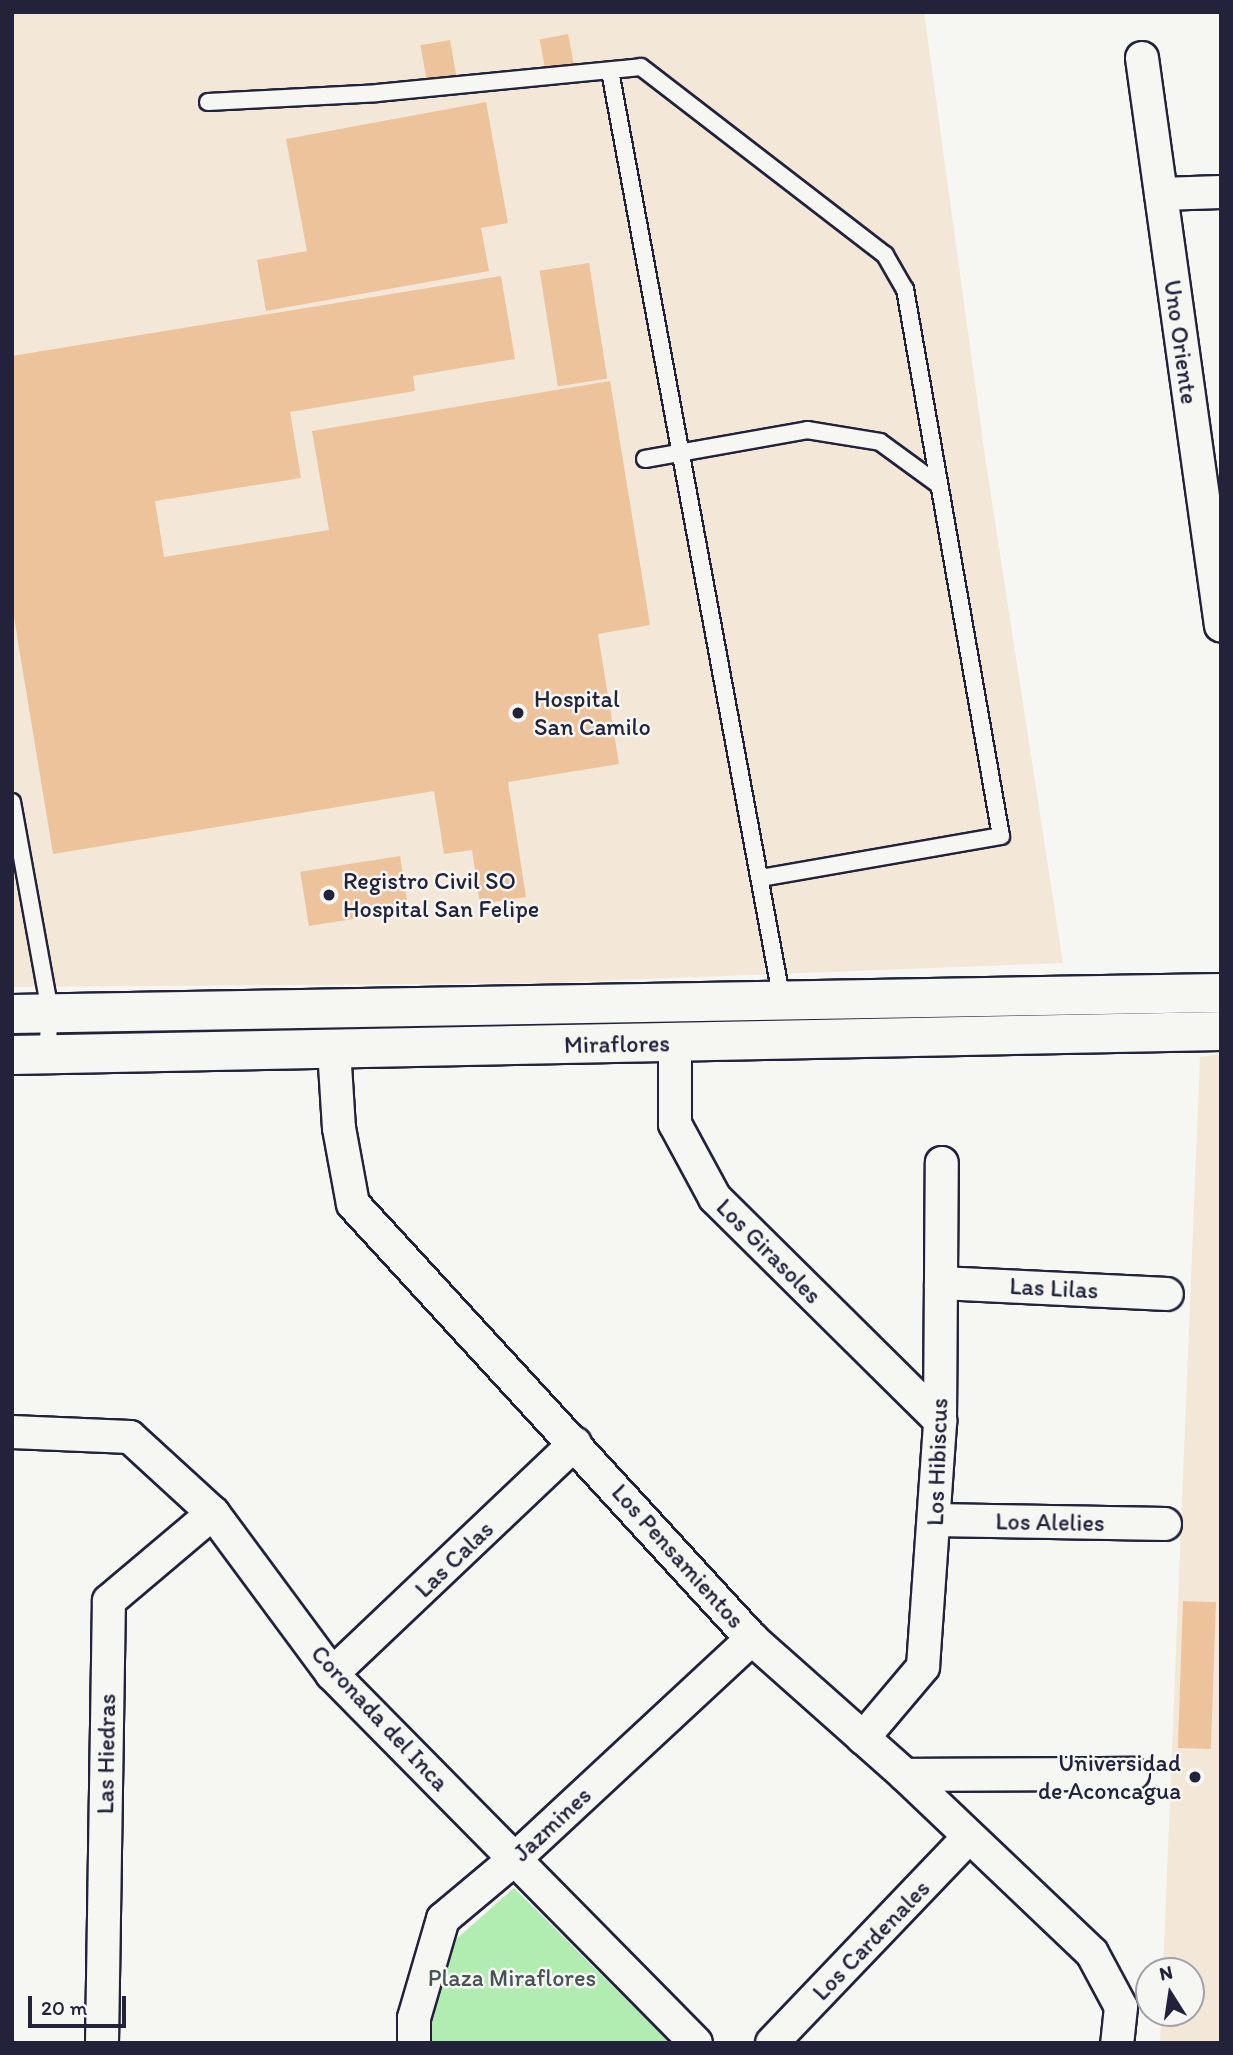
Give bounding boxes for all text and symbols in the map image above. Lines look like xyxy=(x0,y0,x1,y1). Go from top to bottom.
street label: Uno Oriente xyxy=(1158,278,1204,406)
place label: Hospital San Camilo xyxy=(534,685,652,741)
marker: Hospital San Camilo xyxy=(508,703,528,723)
place label: Registro Civil SO Hospital San Felipe xyxy=(343,867,539,923)
marker: Registro Civil SO Hospital San Felipe xyxy=(321,887,337,903)
street label: Miraflores xyxy=(564,1029,670,1059)
street label: Los Girasoles xyxy=(711,1193,827,1309)
street label: Las Lilas xyxy=(1009,1271,1099,1305)
street label: Los Hibiscus xyxy=(920,1398,954,1526)
street label: Los Pensamientos xyxy=(606,1478,750,1634)
street label: Los Alelies xyxy=(995,1507,1105,1537)
street label: Las Calas xyxy=(409,1515,499,1603)
street label: Coronada del Inca xyxy=(305,1639,455,1797)
street label: Las Hiedras xyxy=(91,1694,121,1814)
place label: Universidad de Aconcagua xyxy=(1038,1749,1181,1805)
marker: Universidad de Aconcagua xyxy=(1187,1769,1203,1785)
street label: Jazmines xyxy=(507,1781,597,1867)
street label: Los Cardenales xyxy=(806,1873,936,2007)
north arrow xyxy=(1135,1957,1205,2027)
text: N xyxy=(1157,1960,1175,1986)
park label: Plaza Miraflores xyxy=(428,1964,596,1992)
scale bar xyxy=(32,1982,130,2026)
text: 20 m xyxy=(41,1995,87,2020)

